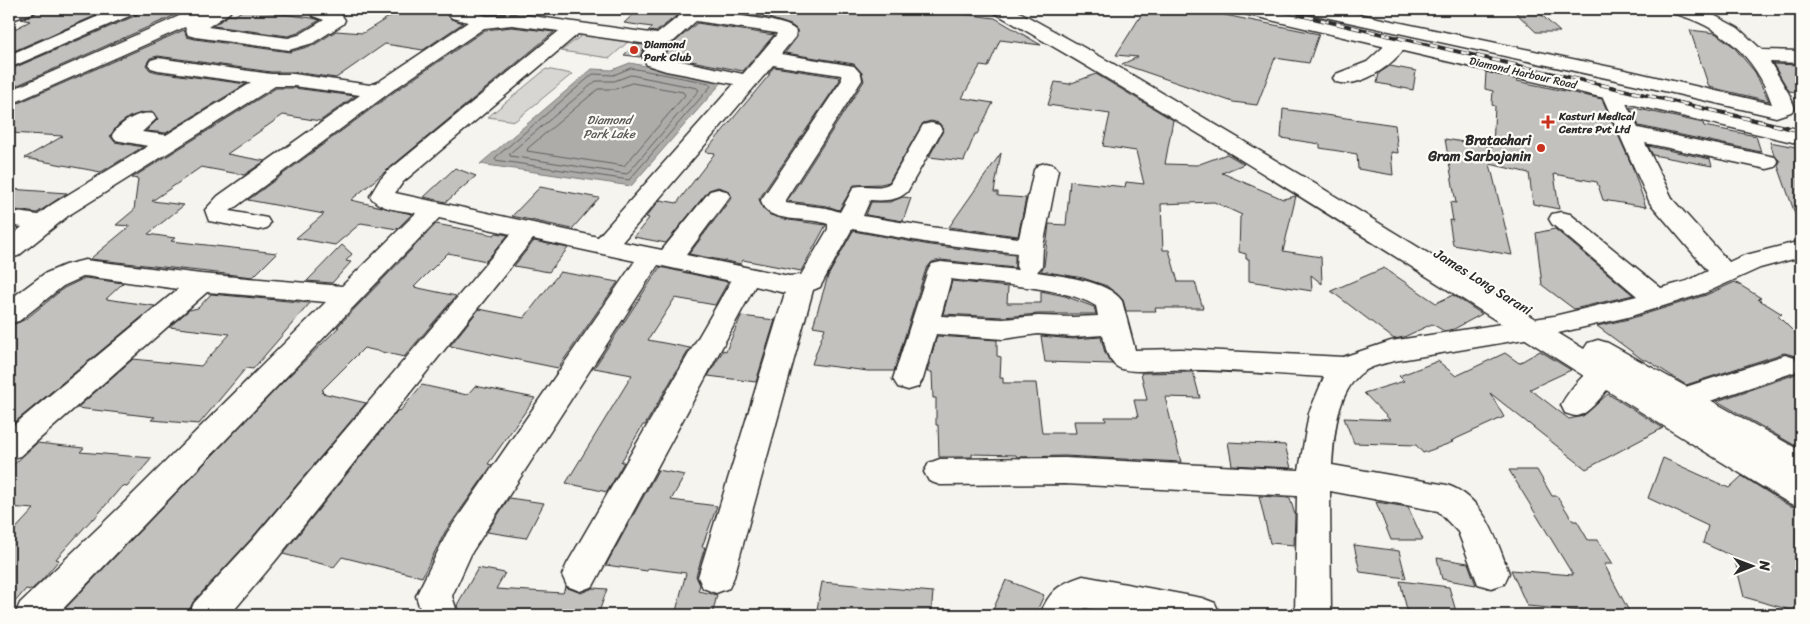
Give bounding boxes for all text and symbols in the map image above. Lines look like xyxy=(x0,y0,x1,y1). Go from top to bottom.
place label: Diamond Park Club xyxy=(644,35,692,67)
marker: Diamond Park Club xyxy=(628,44,640,56)
street label: Diamond Harbour Road xyxy=(1467,51,1580,95)
place label: Kasturi Medical Centre Pvt Ltd xyxy=(1558,107,1636,139)
water label: Diamond Park Lake xyxy=(583,109,636,145)
marker: Kasturi Medical Centre Pvt Ltd xyxy=(1541,115,1555,129)
place label: Bratachari Gram Sarbojanin xyxy=(1427,128,1532,169)
marker: Bratachari Gram Sarbojanin xyxy=(1535,142,1547,154)
street label: James Long Sarani xyxy=(1428,241,1538,323)
north arrow xyxy=(1728,542,1778,592)
text: N xyxy=(1752,560,1777,571)

